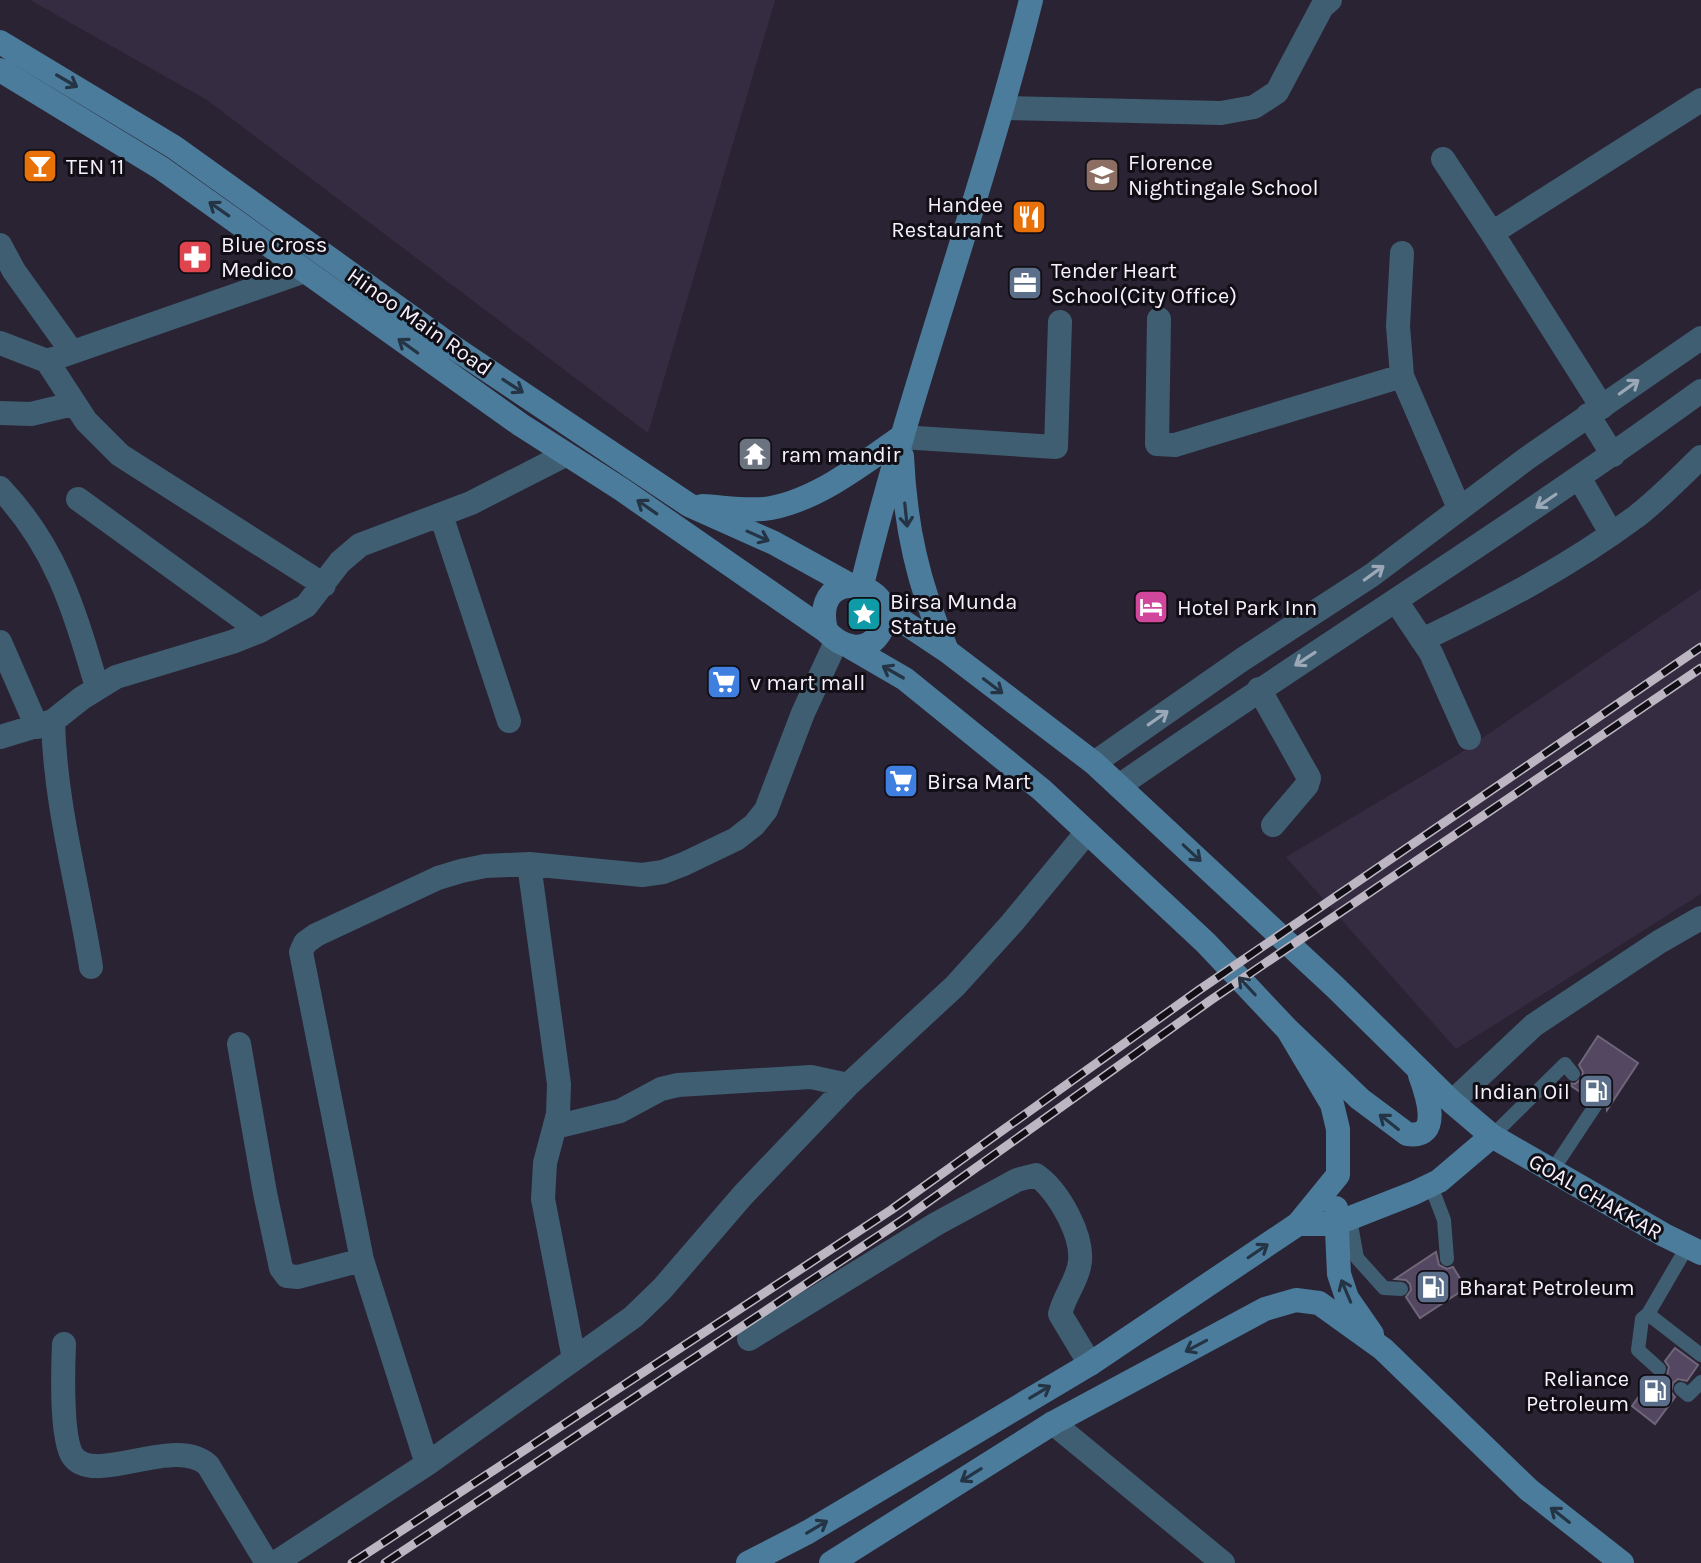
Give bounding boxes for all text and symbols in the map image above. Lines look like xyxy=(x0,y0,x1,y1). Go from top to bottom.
one-way arrow xyxy=(55,73,78,89)
bar icon: TEN 11 xyxy=(21,147,59,185)
place label: Florence Nightingale School xyxy=(1128,150,1319,201)
place label: TEN 11 xyxy=(66,154,124,180)
school or university icon: Florence Nightingale School xyxy=(1083,156,1121,194)
place label: Handee Restaurant xyxy=(891,192,1003,243)
restaurant icon: Handee Restaurant xyxy=(1010,198,1048,236)
one-way arrow xyxy=(208,201,230,217)
place label: Blue Cross Medico xyxy=(221,232,327,283)
pharmacy icon: Blue Cross Medico xyxy=(176,238,214,276)
place label: Tender Heart School(City Office) xyxy=(1051,258,1237,309)
street label: Hinoo Main Road xyxy=(342,262,497,381)
office icon: Tender Heart School(City Office) xyxy=(1006,264,1044,302)
one-way arrow xyxy=(398,337,419,354)
one-way arrow xyxy=(501,378,524,394)
one-way arrow xyxy=(1618,379,1639,396)
temple icon: ram mandir xyxy=(736,435,774,473)
place label: ram mandir xyxy=(781,442,900,468)
one-way arrow xyxy=(1536,493,1558,509)
one-way arrow xyxy=(636,499,658,515)
one-way arrow xyxy=(899,501,914,528)
one-way arrow xyxy=(745,529,770,544)
one-way arrow xyxy=(1362,565,1384,581)
hotel icon: Hotel Park Inn xyxy=(1132,588,1170,626)
place label: Birsa Munda Statue xyxy=(890,589,1017,640)
place icon: Birsa Munda Statue xyxy=(845,595,883,633)
place label: Hotel Park Inn xyxy=(1177,595,1317,621)
one-way arrow xyxy=(1295,650,1317,667)
supermarket icon: v mart mall xyxy=(705,663,743,701)
one-way arrow xyxy=(882,664,906,679)
place label: v mart mall xyxy=(750,670,865,696)
one-way arrow xyxy=(982,678,1003,695)
one-way arrow xyxy=(1146,710,1168,726)
supermarket icon: Birsa Mart xyxy=(882,762,920,800)
place label: Birsa Mart xyxy=(927,769,1031,795)
one-way arrow xyxy=(1182,844,1202,863)
one-way arrow xyxy=(1239,977,1257,997)
fuel station icon: Indian Oil xyxy=(1577,1072,1615,1110)
place label: Indian Oil xyxy=(1473,1079,1570,1105)
one-way arrow xyxy=(1378,1114,1399,1132)
street label: GOAL CHAKKAR xyxy=(1524,1148,1667,1246)
one-way arrow xyxy=(1246,1243,1269,1259)
fuel station icon: Bharat Petroleum xyxy=(1414,1268,1452,1306)
place label: Bharat Petroleum xyxy=(1459,1275,1635,1301)
one-way arrow xyxy=(1338,1279,1353,1304)
one-way arrow xyxy=(1185,1338,1208,1354)
place label: Reliance Petroleum xyxy=(1526,1366,1629,1417)
fuel station icon: Reliance Petroleum xyxy=(1636,1372,1674,1410)
one-way arrow xyxy=(1028,1384,1051,1400)
one-way arrow xyxy=(960,1467,982,1484)
one-way arrow xyxy=(1550,1506,1571,1524)
one-way arrow xyxy=(805,1518,828,1534)

